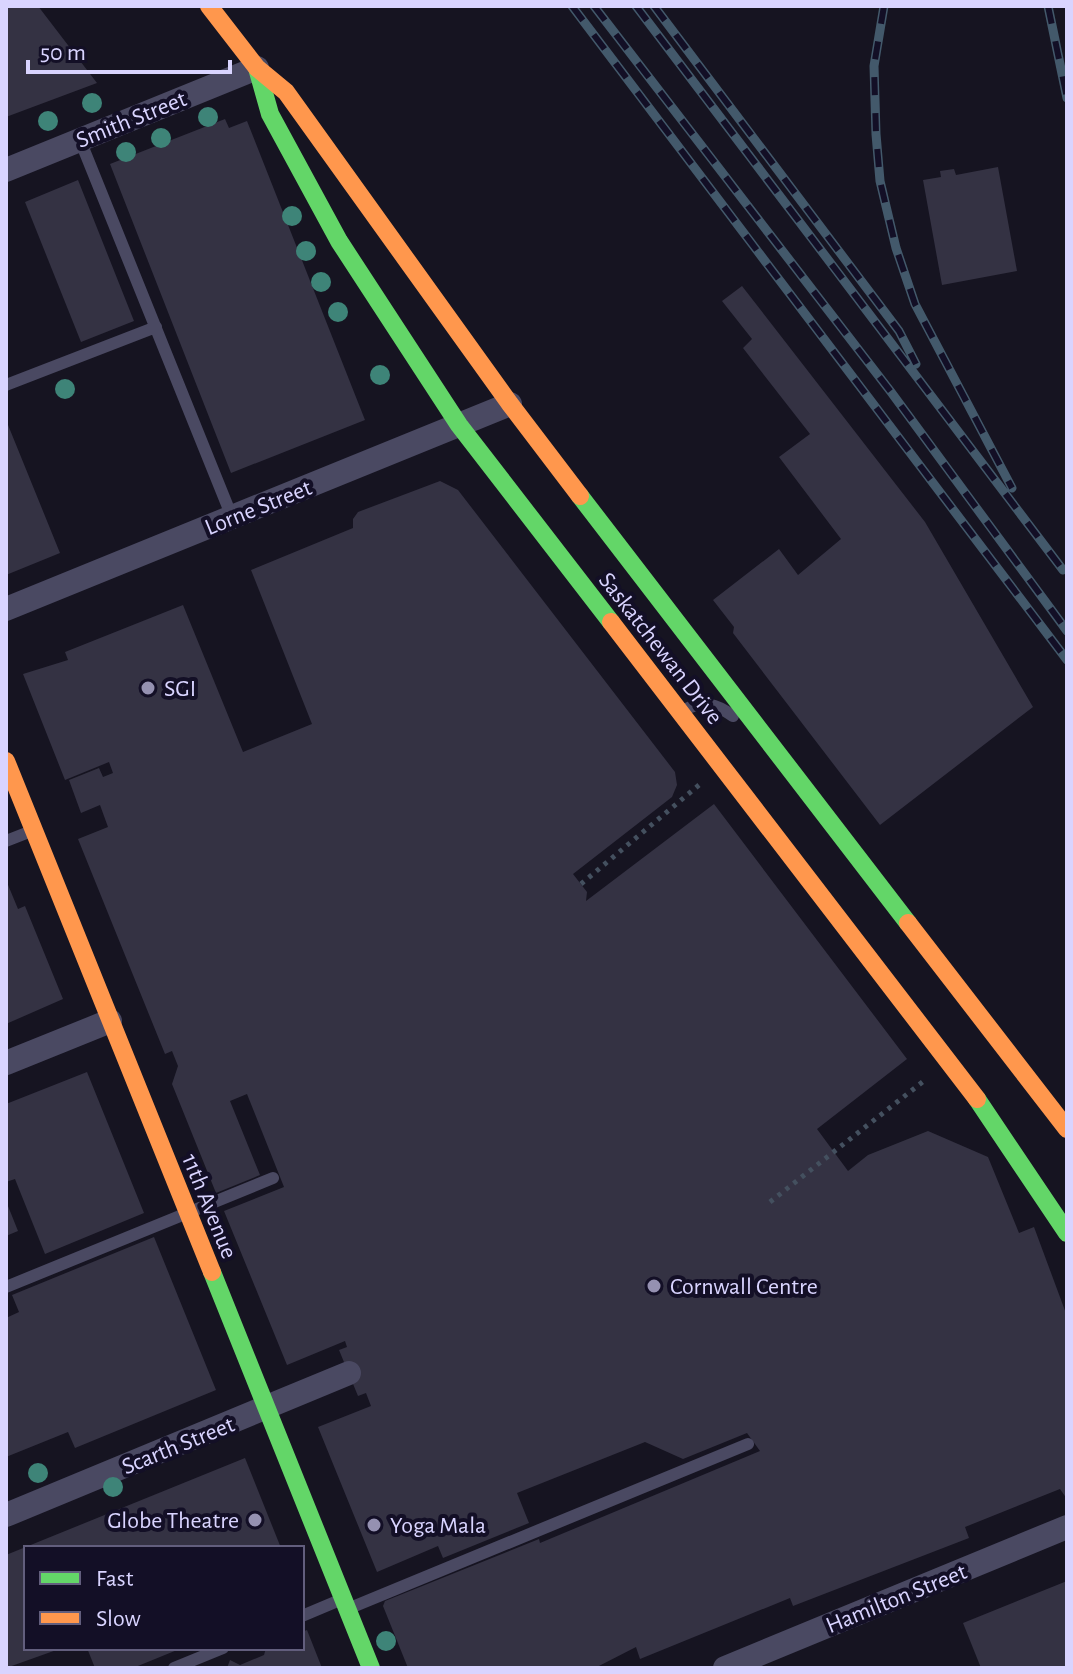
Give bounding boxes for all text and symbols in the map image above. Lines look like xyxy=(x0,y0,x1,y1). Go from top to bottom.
scale bar xyxy=(28,24,230,74)
text: 50 m xyxy=(40,41,86,65)
street label: Smith Street xyxy=(73,87,190,153)
street label: Lorne Street xyxy=(202,476,315,540)
street label: Saskatchewan Drive xyxy=(594,568,727,729)
place label: SGI xyxy=(164,677,196,701)
marker: SGI xyxy=(139,679,157,697)
street label: 11th Avenue xyxy=(177,1151,241,1262)
place label: Cornwall Centre xyxy=(670,1275,818,1299)
marker: Cornwall Centre xyxy=(645,1277,663,1295)
street label: Scarth Street xyxy=(119,1412,238,1479)
place label: Globe Theatre xyxy=(107,1509,239,1533)
marker: Globe Theatre xyxy=(246,1511,264,1529)
place label: Yoga Mala xyxy=(390,1514,486,1538)
marker: Yoga Mala xyxy=(365,1516,383,1534)
legend xyxy=(24,1546,304,1650)
street label: Hamilton Street xyxy=(823,1560,970,1638)
text: Fast xyxy=(96,1567,134,1591)
text: Slow xyxy=(96,1607,141,1631)

